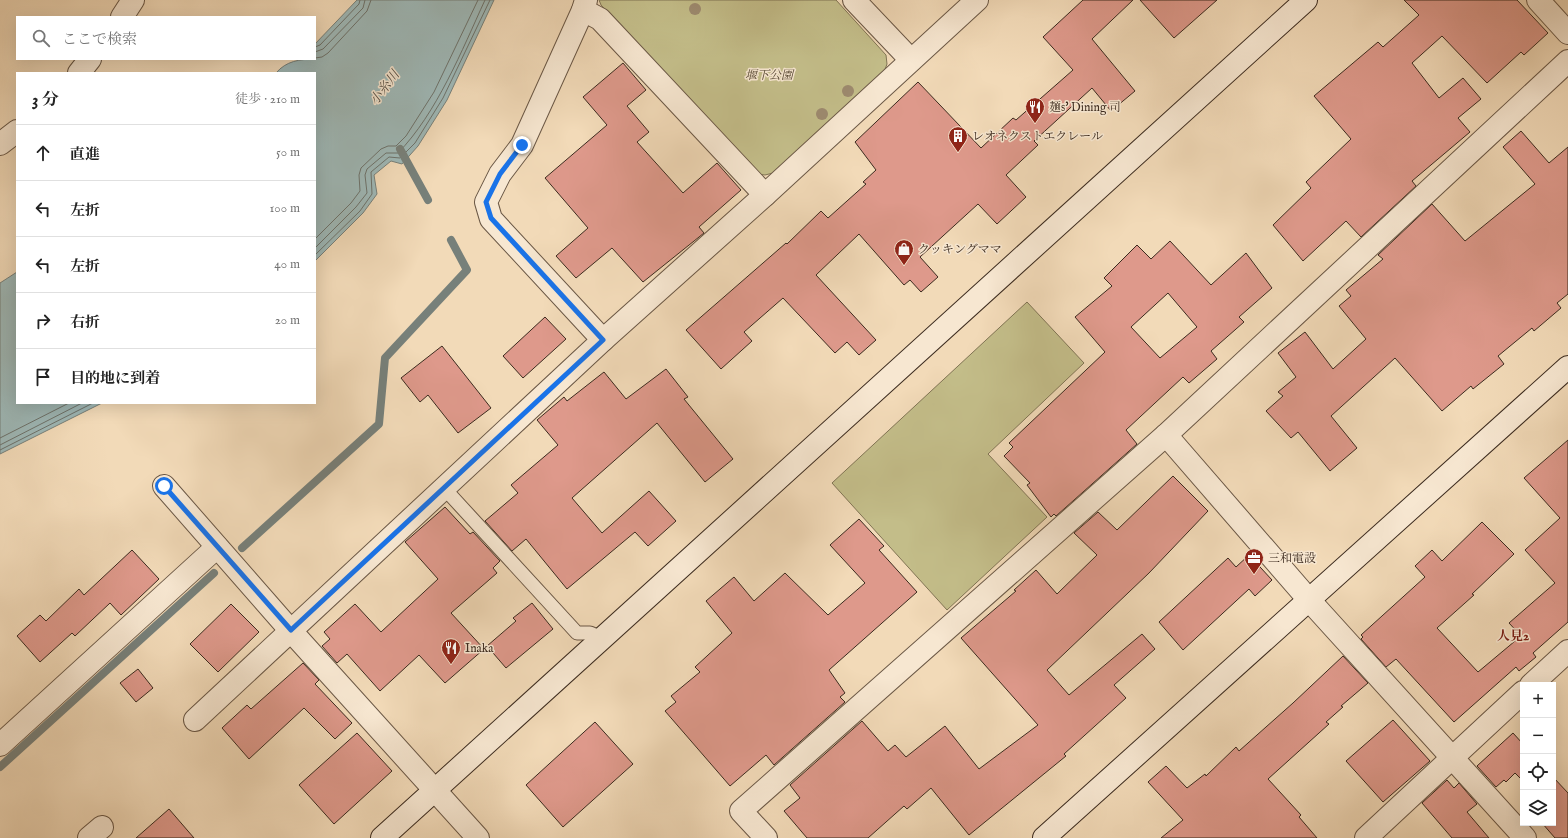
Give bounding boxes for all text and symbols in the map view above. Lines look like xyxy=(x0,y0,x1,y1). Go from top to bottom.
search box xyxy=(16,16,316,60)
icon: search xyxy=(30,27,52,49)
text: ここで検索 xyxy=(62,30,137,49)
water label: 小糸川 xyxy=(366,66,405,109)
park label: 堰下公園 xyxy=(745,68,795,83)
text: 3 分 xyxy=(32,90,59,111)
text: 徒歩 · 210 m xyxy=(235,91,300,108)
restaurant icon: 麺s' Dining 司 xyxy=(1024,96,1046,124)
place label: 麺s' Dining 司 xyxy=(1049,100,1121,115)
building icon: レオネクストエクレール xyxy=(947,125,969,153)
place label: レオネクストエクレール xyxy=(972,129,1103,144)
route end xyxy=(513,136,531,154)
icon: ahead xyxy=(32,142,54,164)
text: 50 m xyxy=(276,144,300,161)
text: 直進 xyxy=(70,145,100,164)
icon: left xyxy=(32,198,54,220)
text: 100 m xyxy=(270,200,300,217)
text: 左折 xyxy=(70,201,100,220)
shop icon: クッキングママ xyxy=(893,238,915,266)
place label: クッキングママ xyxy=(918,242,1002,257)
icon: left xyxy=(32,254,54,276)
text: 40 m xyxy=(274,256,300,273)
text: 左折 xyxy=(70,257,100,276)
icon: right xyxy=(32,310,54,332)
text: 20 m xyxy=(275,312,300,329)
text: 右折 xyxy=(70,313,100,332)
icon: arrive xyxy=(32,366,54,388)
text: 目的地に到着 xyxy=(70,369,160,388)
route start xyxy=(155,477,173,495)
office icon: 三和電設 xyxy=(1243,547,1265,575)
place label: 三和電設 xyxy=(1268,551,1316,566)
district label: 人見2 xyxy=(1497,628,1529,645)
restaurant icon: Inaka xyxy=(440,637,462,665)
place label: Inaka xyxy=(465,641,494,656)
map controls xyxy=(1520,682,1556,826)
button: + xyxy=(1520,682,1556,718)
button: − xyxy=(1520,718,1556,754)
button: locate xyxy=(1520,754,1556,790)
button: layers xyxy=(1520,790,1556,826)

